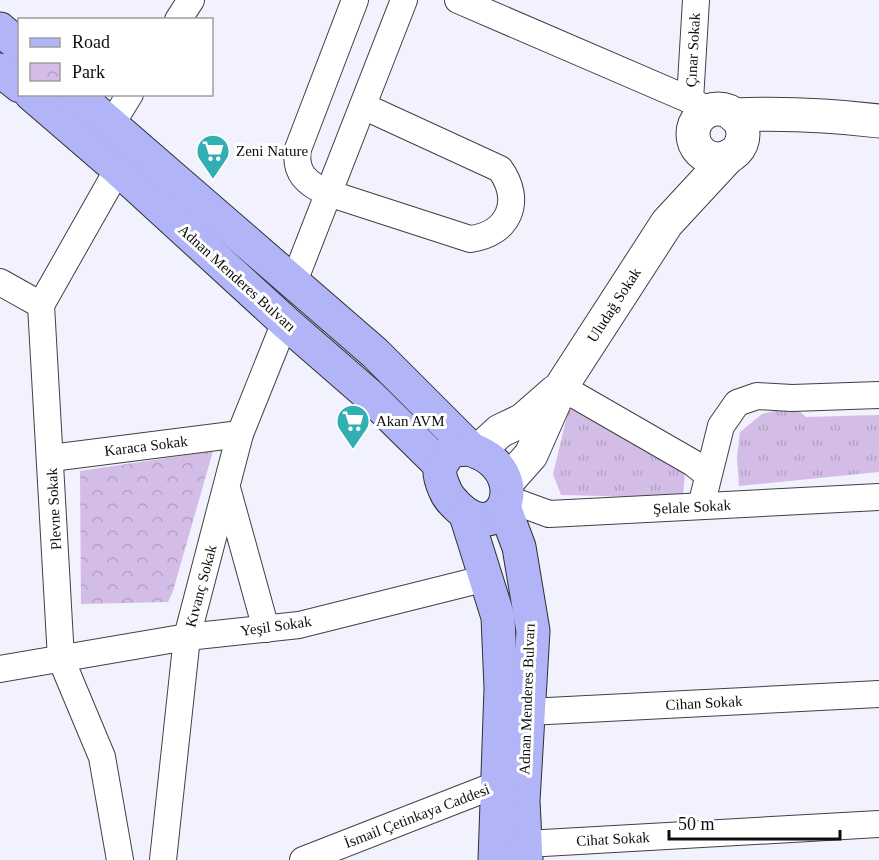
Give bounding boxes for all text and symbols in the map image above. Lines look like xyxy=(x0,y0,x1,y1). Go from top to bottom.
street label: Çınar Sokak xyxy=(683,12,703,88)
legend xyxy=(18,18,213,96)
text: Road xyxy=(72,32,110,52)
text: Park xyxy=(72,62,105,82)
supermarket icon: Zeni Nature xyxy=(195,133,231,180)
place label: Zeni Nature xyxy=(236,143,308,159)
street label: Adnan Menderes Bulvarı xyxy=(175,221,299,335)
street label: Uludağ Sokak xyxy=(584,264,644,345)
supermarket icon: Akan AVM xyxy=(335,403,371,450)
place label: Akan AVM xyxy=(376,413,444,429)
street label: Karaca Sokak xyxy=(103,433,189,459)
street label: Plevne Sokak xyxy=(44,467,64,550)
street label: Şelale Sokak xyxy=(653,497,732,517)
street label: Kıvanç Sokak xyxy=(182,543,220,629)
street label: Yeşil Sokak xyxy=(240,613,313,639)
street label: Adnan Menderes Bulvarı xyxy=(516,623,538,775)
street label: Cihan Sokak xyxy=(665,693,743,713)
street label: İsmail Çetinkaya Caddesi xyxy=(342,781,492,851)
scale bar xyxy=(669,803,840,841)
text: 50 m xyxy=(678,814,715,834)
street label: Cihat Sokak xyxy=(576,829,651,849)

